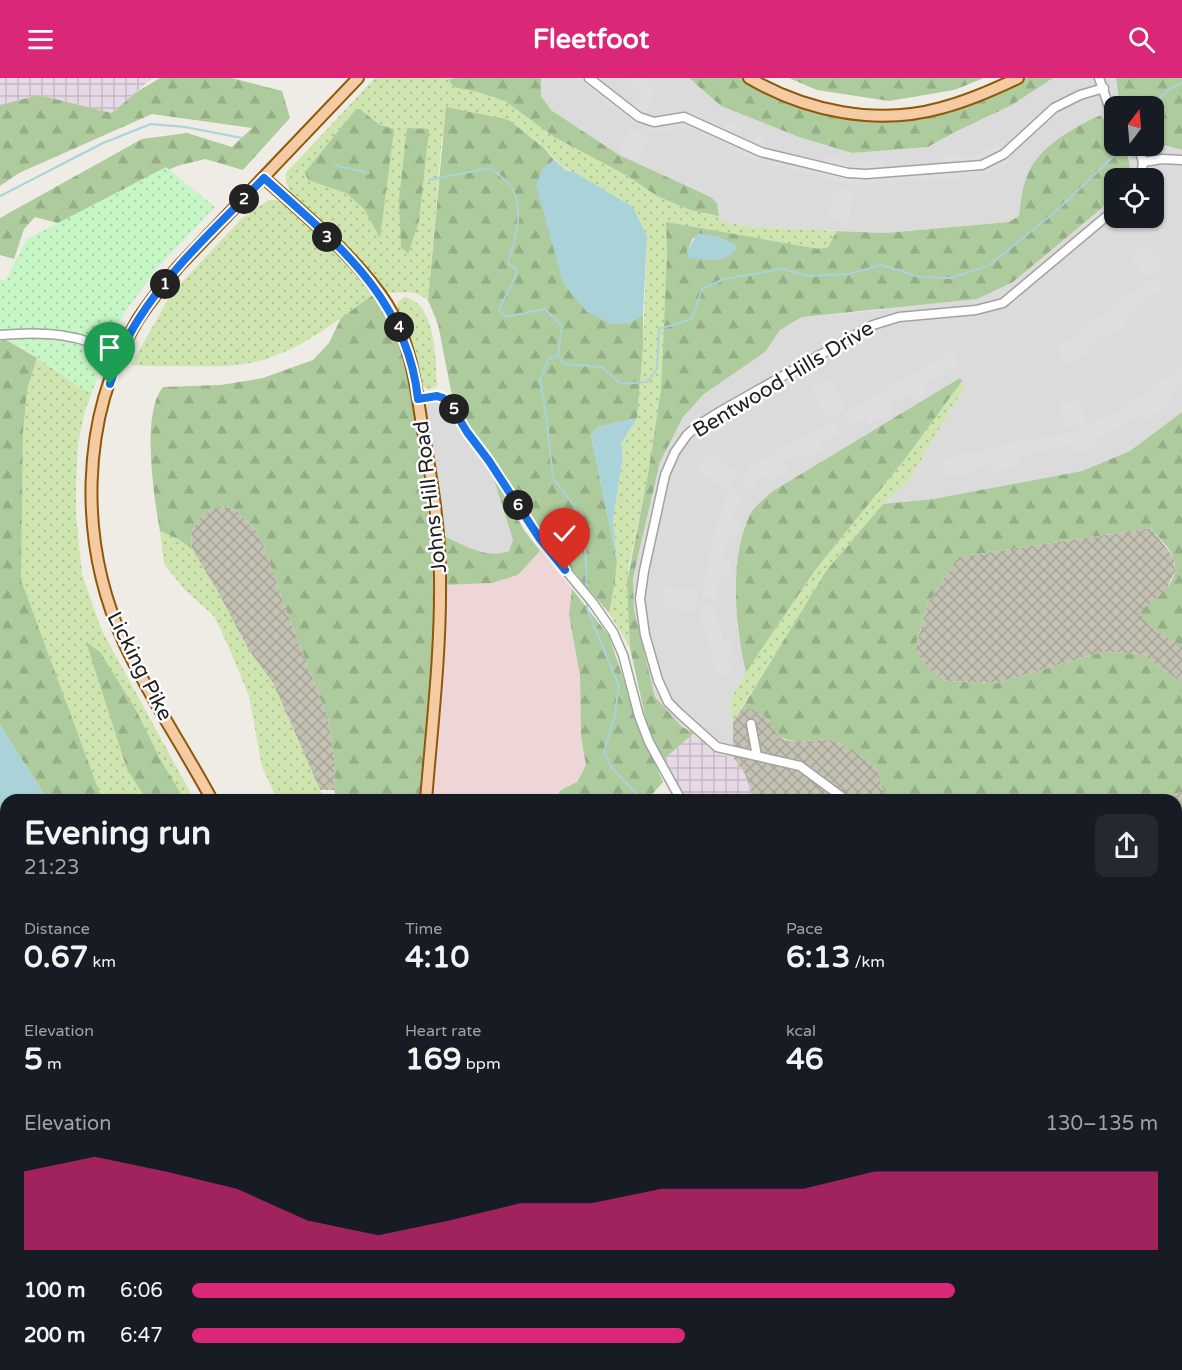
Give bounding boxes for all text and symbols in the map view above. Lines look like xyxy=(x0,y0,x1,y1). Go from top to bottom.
icon: menu xyxy=(24,23,57,56)
text: Fleetfoot xyxy=(533,23,649,56)
icon: search xyxy=(1125,23,1158,56)
north arrow xyxy=(1104,96,1164,156)
map controls xyxy=(1104,96,1164,228)
button: locate xyxy=(1104,168,1164,228)
pin: 2 xyxy=(229,184,259,214)
text: 2 xyxy=(239,189,249,209)
pin: 3 xyxy=(312,222,342,252)
text: 3 xyxy=(322,227,332,247)
pin: 1 xyxy=(150,269,180,299)
text: 1 xyxy=(160,274,170,294)
pin: 4 xyxy=(384,312,414,342)
street label: Bentwood Hills Drive xyxy=(688,316,878,443)
text: 4 xyxy=(394,317,404,337)
pin xyxy=(84,322,135,384)
icon: arrive xyxy=(93,331,126,364)
pin: 5 xyxy=(439,394,469,424)
text: 5 xyxy=(449,399,459,419)
street label: Johns Hill Road xyxy=(409,419,452,575)
pin: 6 xyxy=(503,490,533,520)
text: 6 xyxy=(513,495,523,515)
pin xyxy=(539,508,590,570)
icon: check xyxy=(548,517,581,550)
street label: Licking Pike xyxy=(101,608,178,725)
text: Evening run xyxy=(24,814,211,853)
button: share xyxy=(1095,814,1158,877)
text: 21:23 xyxy=(24,856,79,880)
text: Distance xyxy=(24,919,90,939)
text: Time xyxy=(405,919,442,939)
text: Pace xyxy=(786,919,823,939)
text: 0.67 xyxy=(24,939,88,976)
text: 4:10 xyxy=(405,939,469,976)
text: 6:13 xyxy=(786,939,850,976)
text: km xyxy=(88,952,116,972)
text: /km xyxy=(850,952,885,972)
text: Elevation xyxy=(24,1021,94,1041)
text: Heart rate xyxy=(405,1021,481,1041)
text: kcal xyxy=(786,1021,816,1041)
text: 5 xyxy=(24,1041,43,1078)
text: 169 xyxy=(405,1041,462,1078)
text: 46 xyxy=(786,1041,824,1078)
text: m xyxy=(43,1054,62,1074)
text: bpm xyxy=(462,1054,501,1074)
text: Elevation xyxy=(24,1112,111,1136)
text: 130–135 m xyxy=(1045,1112,1158,1136)
text: 100 m xyxy=(24,1279,85,1303)
text: 6:06 xyxy=(120,1279,163,1303)
text: 200 m xyxy=(24,1324,85,1348)
text: 6:47 xyxy=(120,1324,163,1348)

